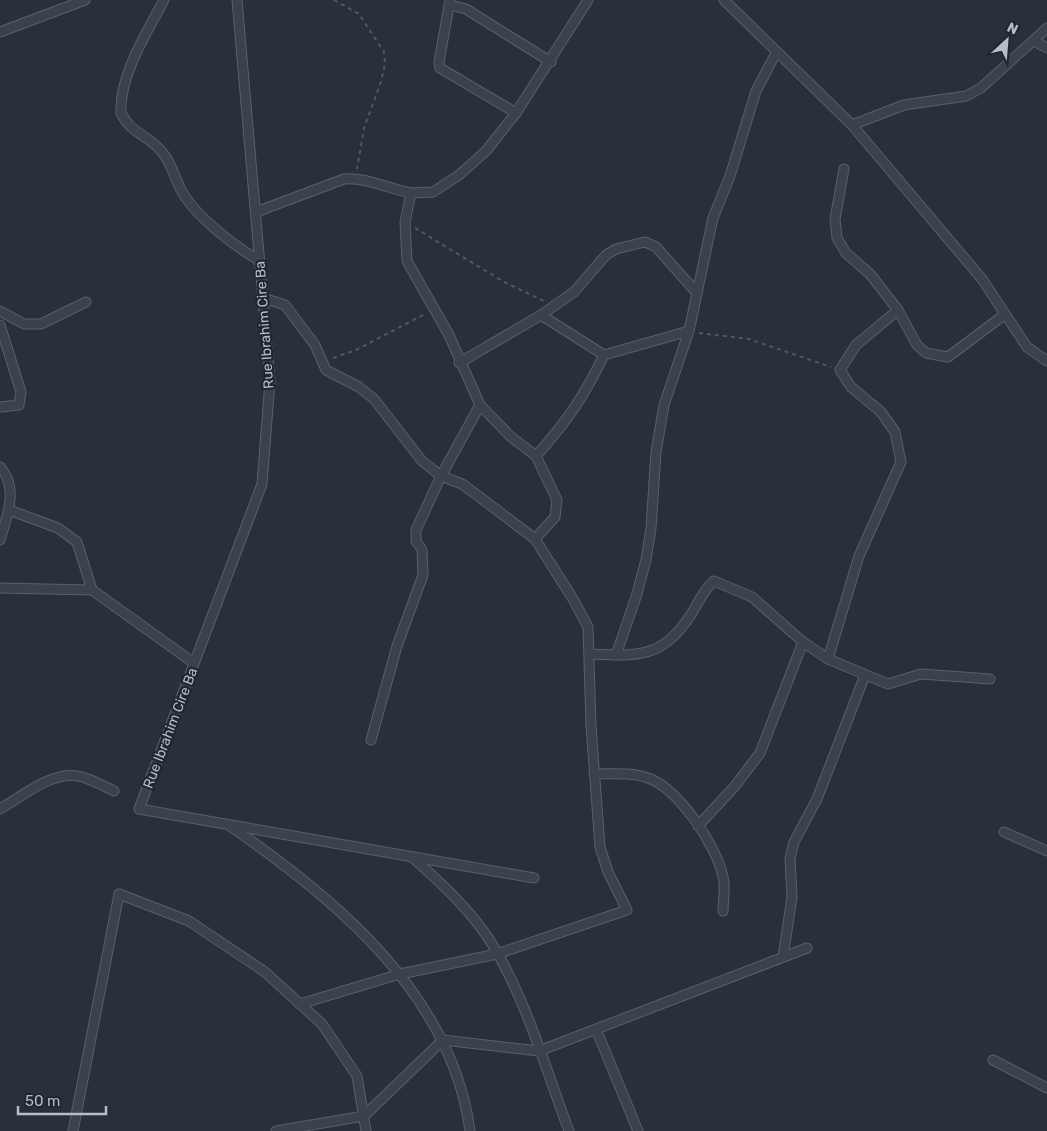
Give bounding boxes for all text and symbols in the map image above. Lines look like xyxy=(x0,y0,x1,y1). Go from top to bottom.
north arrow xyxy=(982,15,1032,65)
text: N xyxy=(1004,19,1021,39)
street label: Rue Ibrahim Cire Ba xyxy=(252,261,277,389)
street label: Rue Ibrahim Cire Ba xyxy=(140,665,201,791)
scale bar xyxy=(18,1084,105,1116)
text: 50 m xyxy=(25,1092,60,1110)

